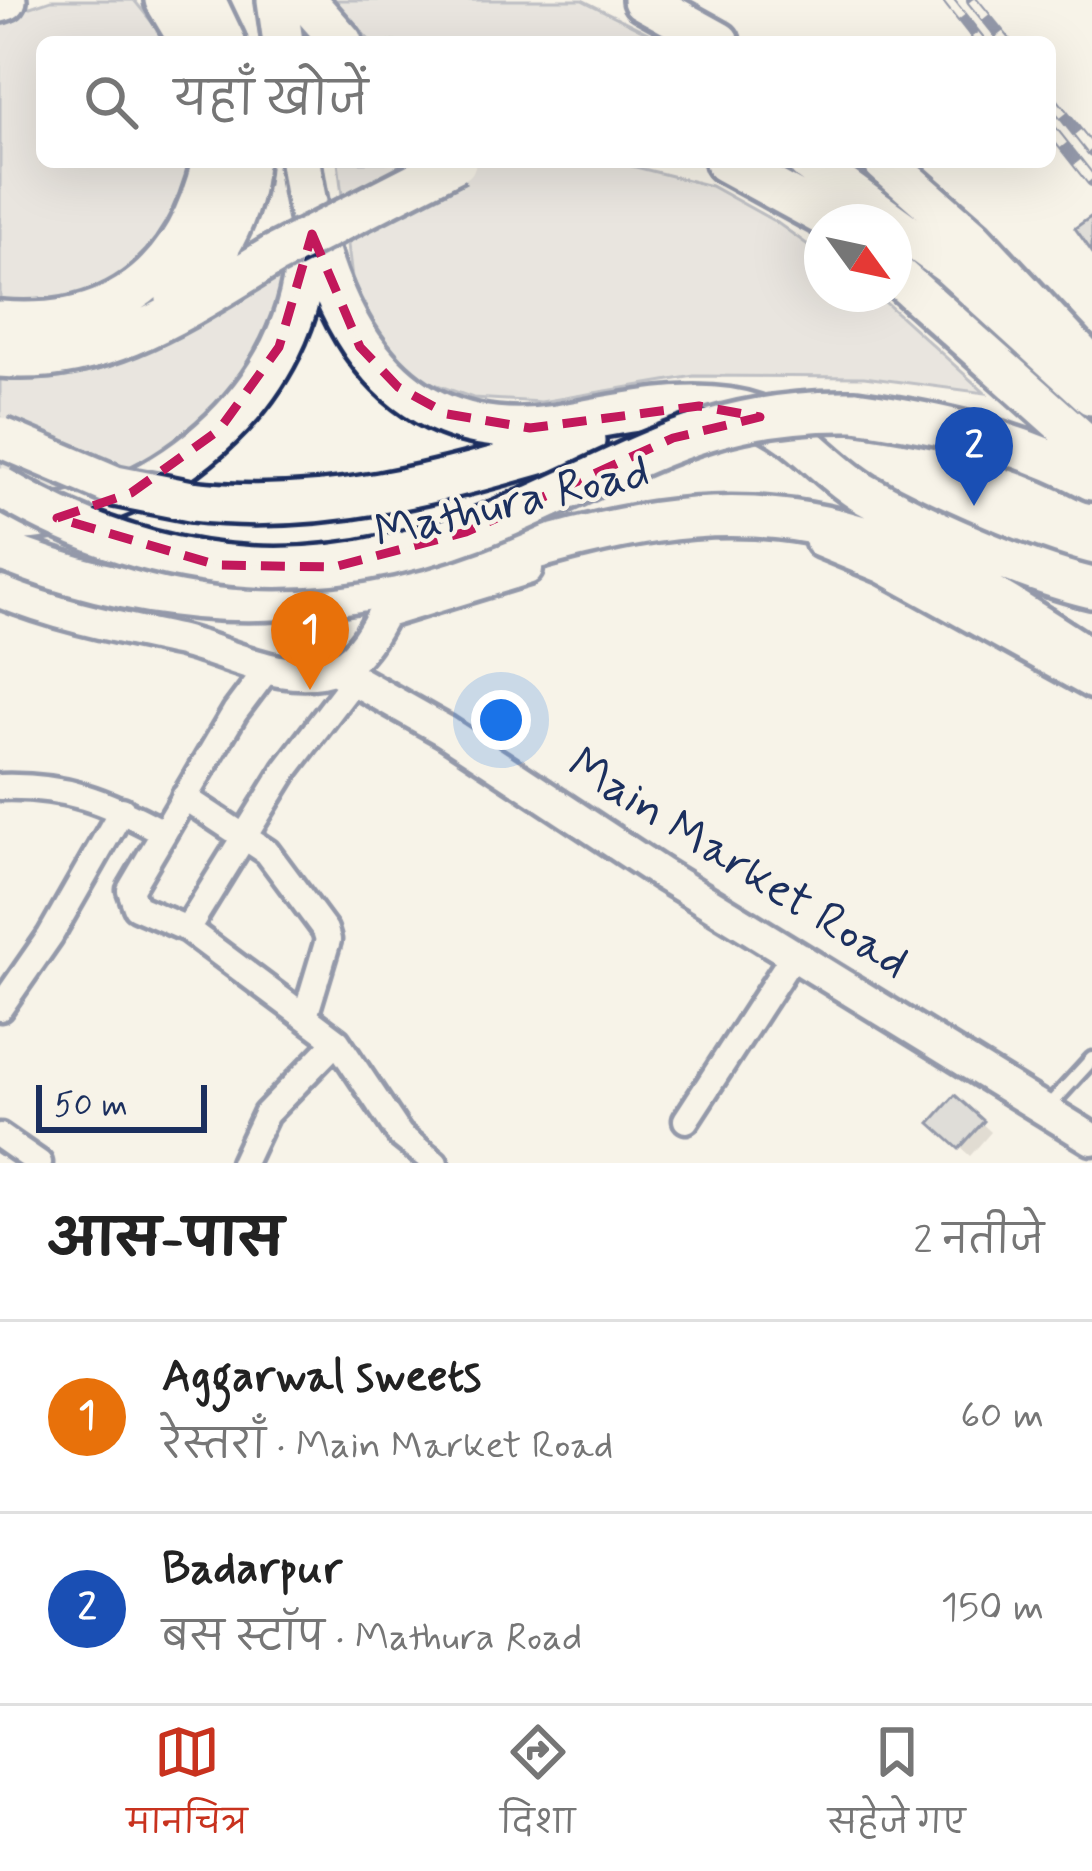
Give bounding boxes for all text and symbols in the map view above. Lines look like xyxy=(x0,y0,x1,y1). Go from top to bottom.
search box xyxy=(36,36,1056,168)
icon: search xyxy=(78,69,144,135)
text: यहाँ खोजें xyxy=(174,72,368,131)
north arrow xyxy=(804,204,912,312)
pin: 2 xyxy=(935,407,1013,506)
street label: Mathura Road xyxy=(368,441,656,565)
pin: 1 xyxy=(271,591,349,690)
your location xyxy=(471,690,531,750)
street label: Main Market Road xyxy=(556,734,920,994)
scale bar xyxy=(36,1079,207,1132)
text: 50 m xyxy=(54,1084,128,1128)
text: आस-पास xyxy=(48,1208,283,1274)
text: 2 नतीजे xyxy=(913,1216,1044,1267)
text: Aggarwal sweets xyxy=(162,1348,481,1407)
text: 1 xyxy=(78,1391,96,1442)
text: 60 m xyxy=(960,1391,1044,1442)
text: रेस्तराँ · Main Market Road xyxy=(162,1421,613,1472)
text: Badarpur xyxy=(162,1540,342,1599)
text: 2 xyxy=(77,1583,97,1634)
text: 150 m xyxy=(941,1583,1044,1634)
text: बस स्टॉप · Mathura Road xyxy=(162,1613,582,1664)
tab: मानचित्र xyxy=(126,1719,247,1858)
tab: दिशा xyxy=(500,1719,575,1858)
tab: सहेजे गए xyxy=(828,1719,966,1858)

